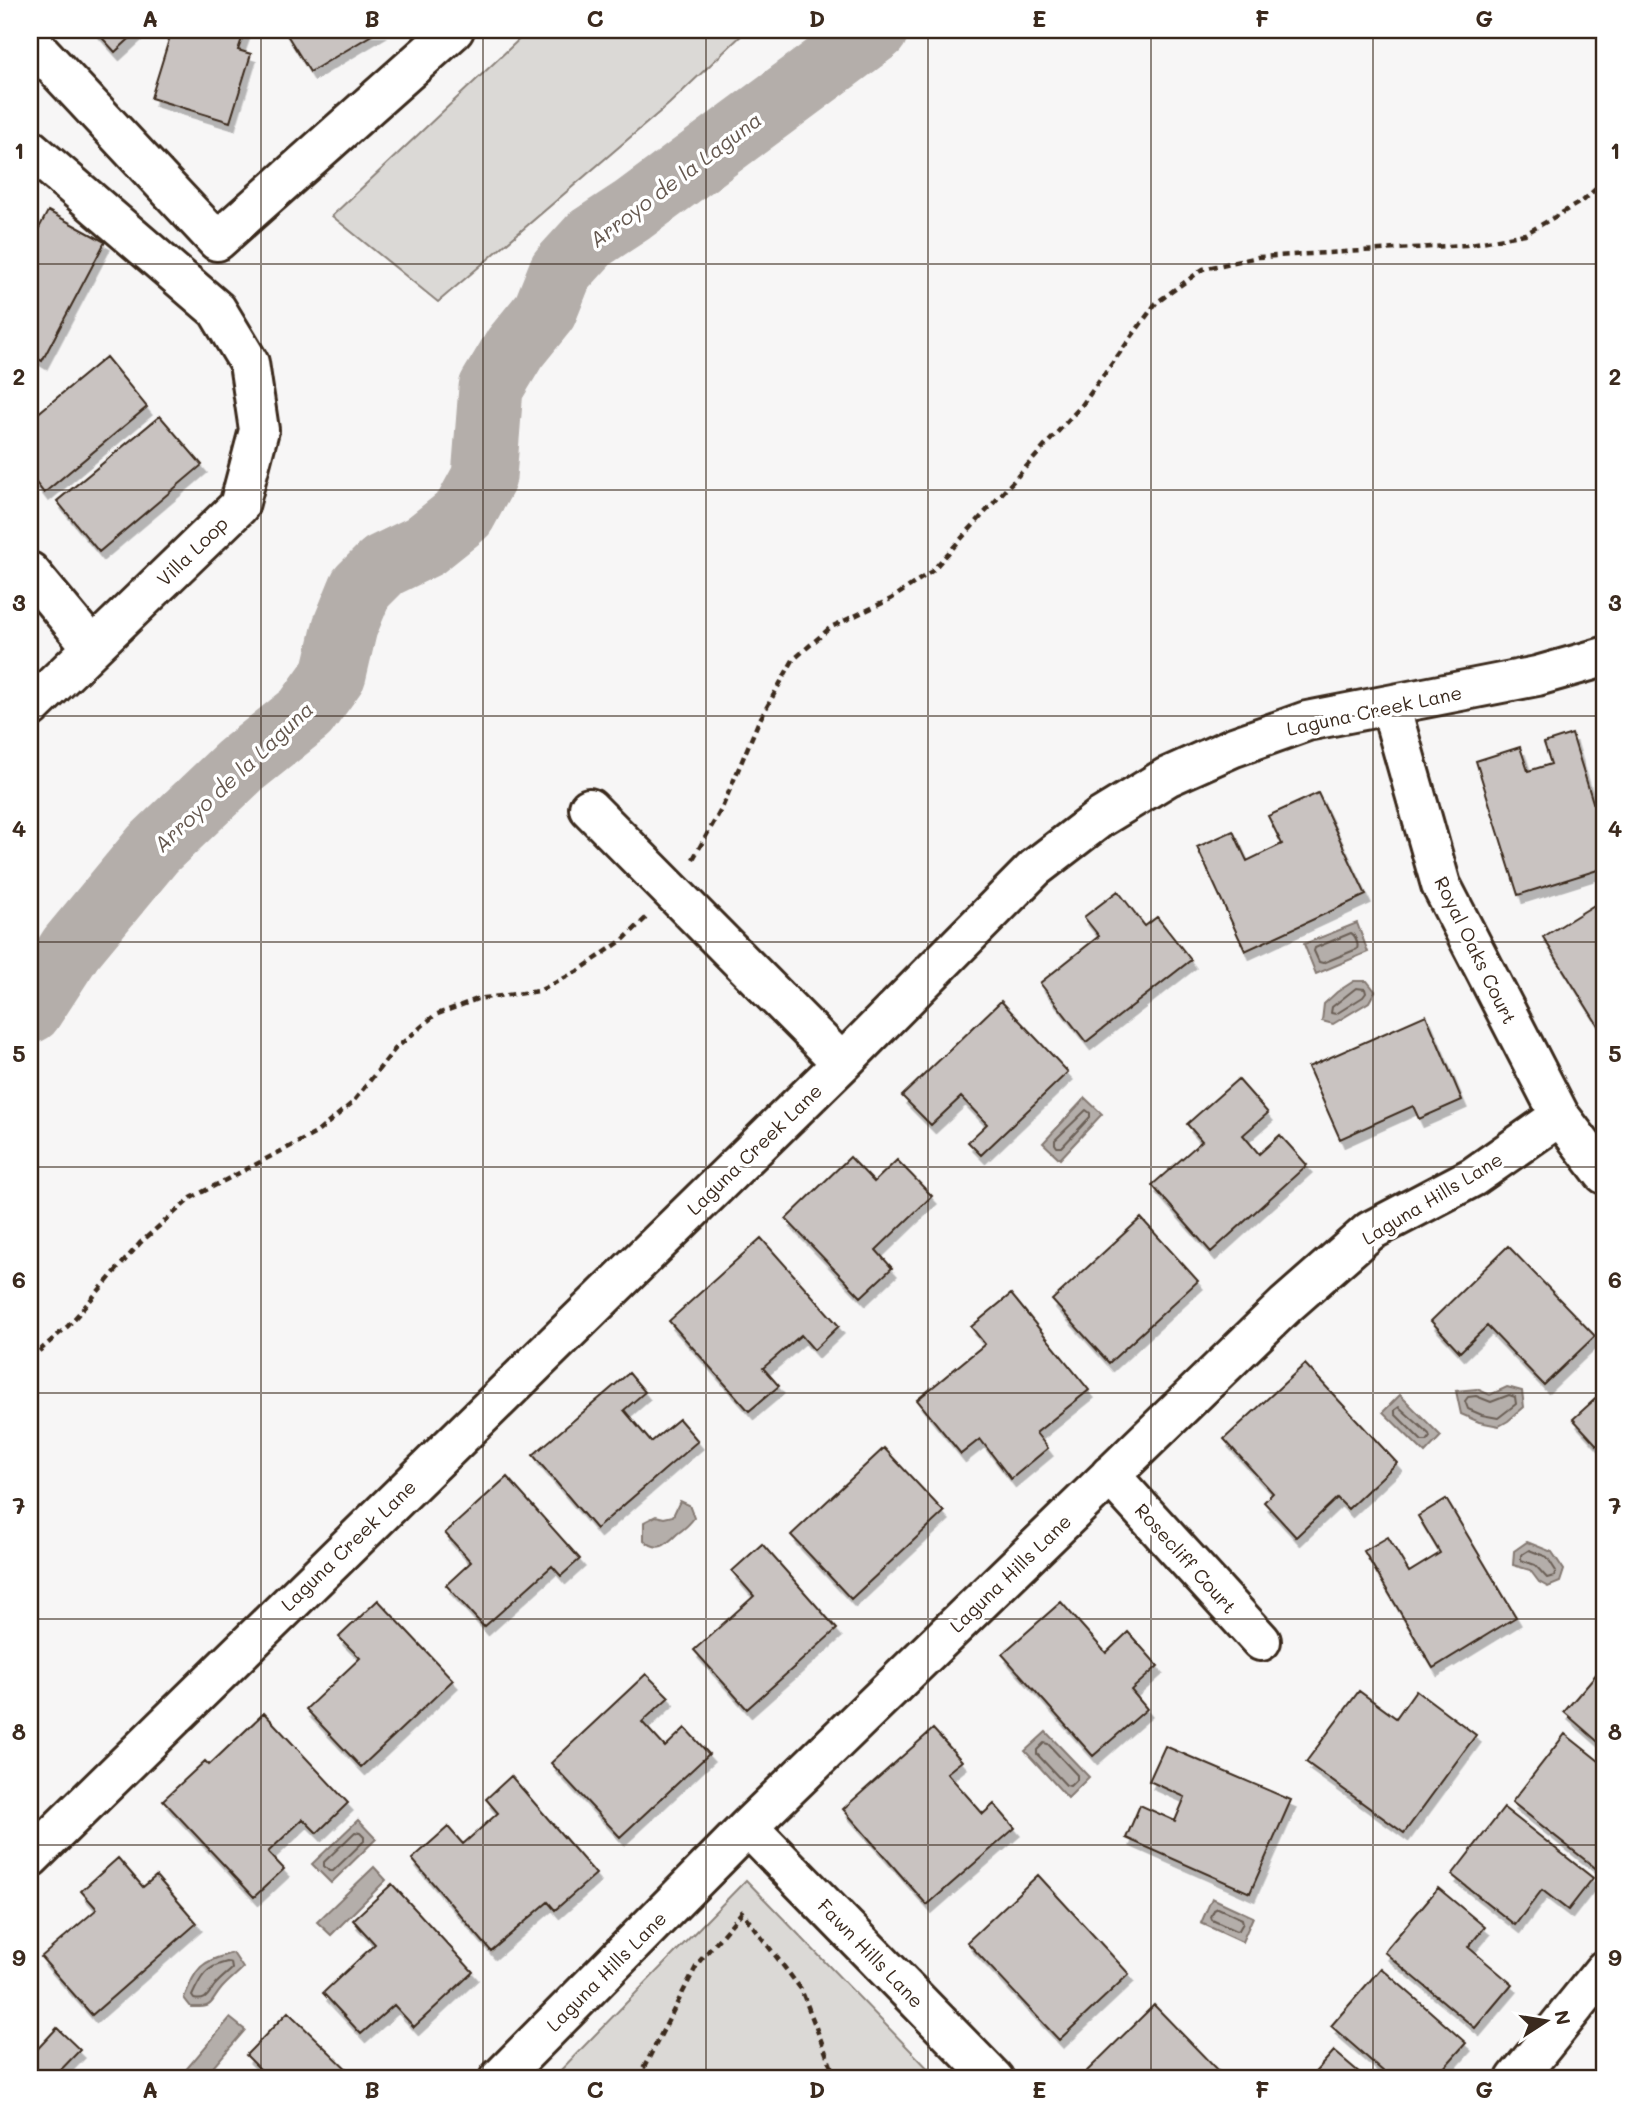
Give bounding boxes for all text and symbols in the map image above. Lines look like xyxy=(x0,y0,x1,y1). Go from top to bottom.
text: A xyxy=(142,3,158,33)
text: B xyxy=(364,3,380,33)
text: C xyxy=(586,3,604,33)
text: D xyxy=(809,3,825,33)
text: E xyxy=(1032,3,1046,33)
text: F xyxy=(1255,3,1269,33)
text: G xyxy=(1475,3,1493,33)
water label: Arroyo de la Laguna xyxy=(583,105,767,253)
text: 1 xyxy=(14,135,24,165)
text: 1 xyxy=(1610,135,1620,165)
text: 2 xyxy=(13,361,25,391)
text: 2 xyxy=(1609,361,1621,391)
street label: Villa Loop xyxy=(151,511,233,591)
text: 3 xyxy=(12,587,26,617)
text: 3 xyxy=(1608,587,1622,617)
street label: Laguna Creek Lane xyxy=(1284,679,1464,741)
water label: Arroyo de la Laguna xyxy=(147,695,319,857)
text: 4 xyxy=(12,813,26,843)
text: 4 xyxy=(1608,813,1622,843)
street label: Royal Oaks Court xyxy=(1429,872,1523,1028)
text: 5 xyxy=(12,1038,26,1068)
text: 5 xyxy=(1608,1038,1622,1068)
street label: Laguna Creek Lane xyxy=(681,1078,827,1220)
street label: Laguna Hills Lane xyxy=(1357,1146,1507,1250)
text: 6 xyxy=(12,1264,26,1294)
text: 6 xyxy=(1608,1264,1622,1294)
street label: Laguna Creek Lane xyxy=(275,1474,421,1616)
text: 7 xyxy=(13,1490,26,1520)
text: 7 xyxy=(1609,1490,1622,1520)
street label: Rosecliff Court xyxy=(1130,1498,1242,1618)
street label: Laguna Hills Lane xyxy=(944,1508,1076,1638)
text: 8 xyxy=(12,1716,26,1746)
text: 8 xyxy=(1608,1716,1622,1746)
street label: Fawn Hills Lane xyxy=(813,1893,929,2013)
street label: Laguna Hills Lane xyxy=(541,1906,671,2036)
text: 9 xyxy=(12,1942,26,1972)
text: 9 xyxy=(1608,1942,1622,1972)
north arrow xyxy=(1512,1986,1582,2056)
text: N xyxy=(1549,2008,1577,2027)
text: A xyxy=(142,2074,158,2104)
text: B xyxy=(364,2074,380,2104)
text: C xyxy=(586,2074,604,2104)
text: D xyxy=(809,2074,825,2104)
text: E xyxy=(1032,2074,1046,2104)
text: F xyxy=(1255,2074,1269,2104)
text: G xyxy=(1475,2074,1493,2104)

